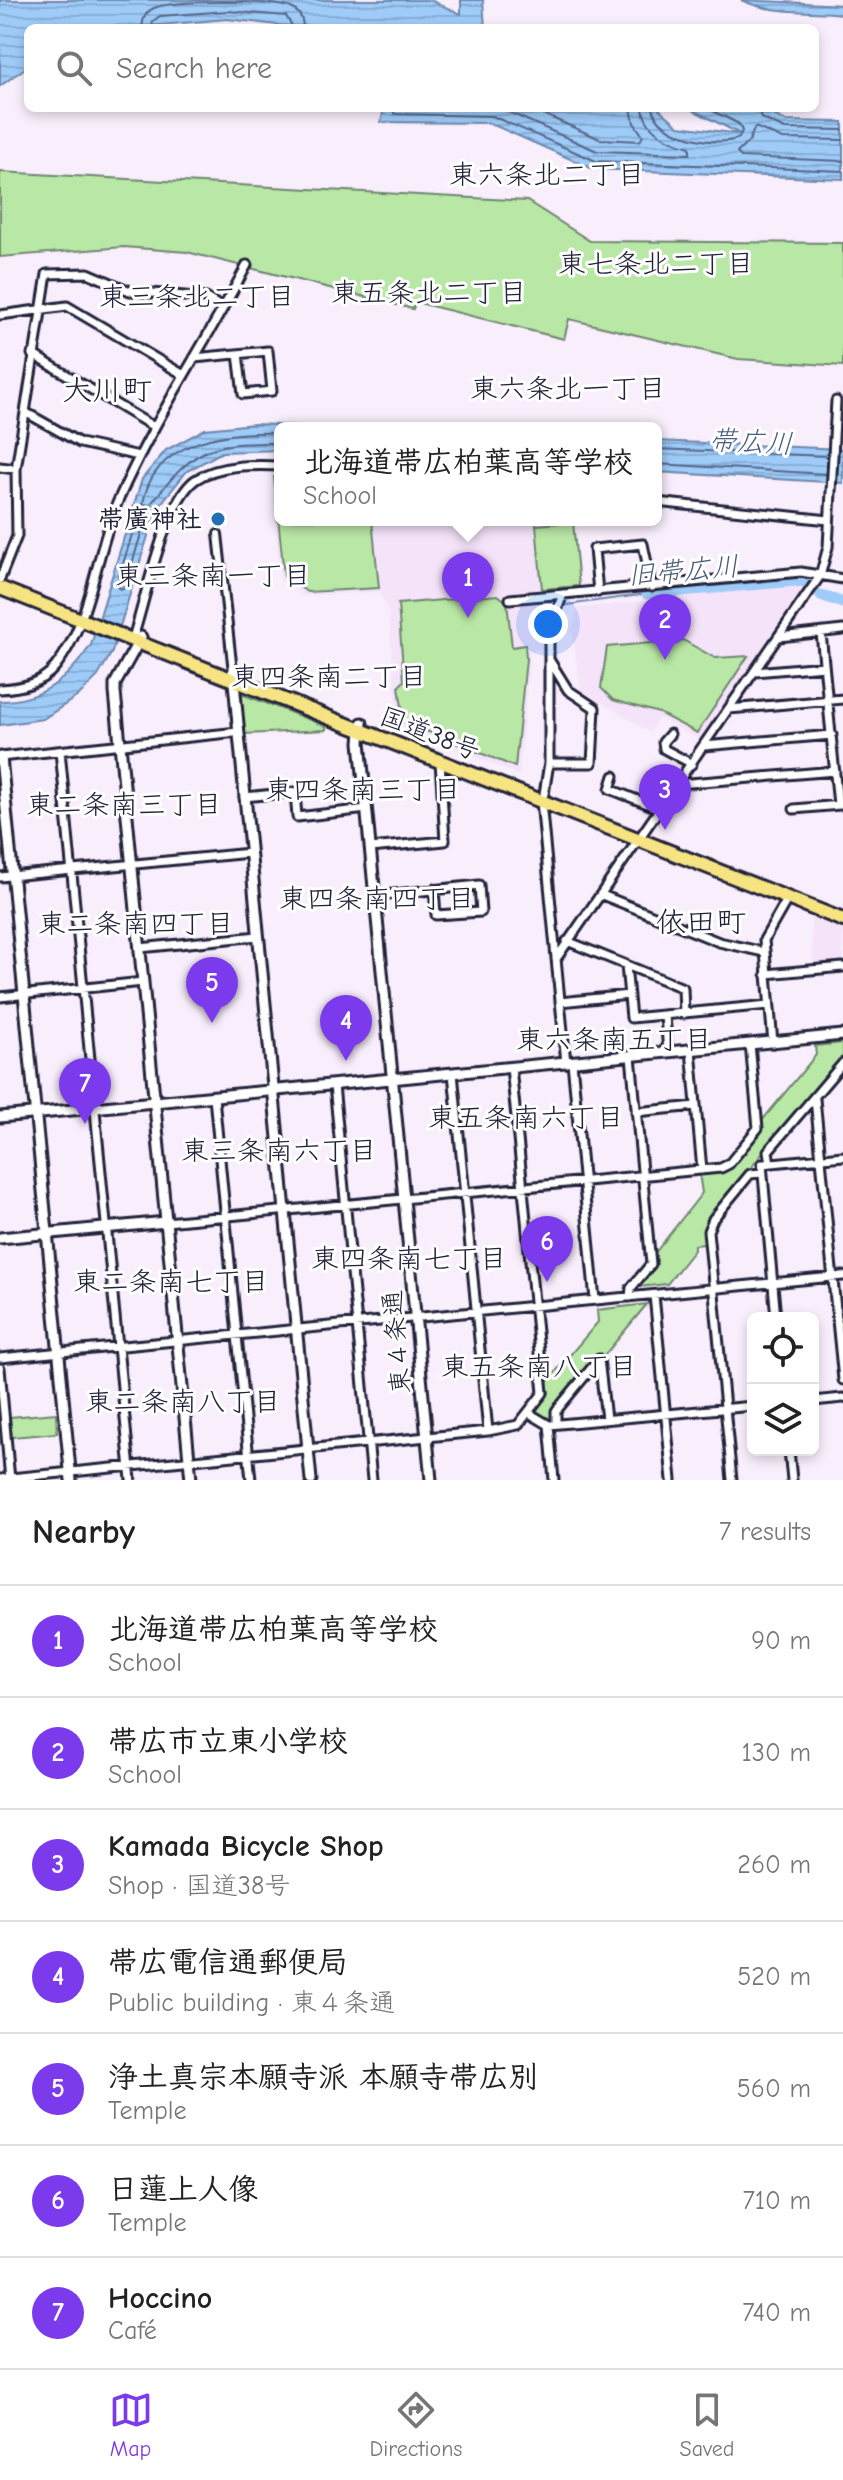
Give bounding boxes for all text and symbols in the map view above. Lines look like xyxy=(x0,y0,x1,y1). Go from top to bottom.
search box xyxy=(24,24,819,112)
icon: search xyxy=(52,46,96,90)
text: Search here xyxy=(116,51,272,86)
district label: 東六条北二丁目 xyxy=(449,159,645,191)
district label: 東七条北二丁目 xyxy=(558,248,754,280)
district label: 東五条北二丁目 xyxy=(331,277,527,309)
district label: 東三条北二丁目 xyxy=(99,281,295,313)
district label: 大川町 xyxy=(62,373,152,408)
district label: 東六条北一丁目 xyxy=(470,373,666,405)
popup xyxy=(274,422,662,526)
water label: 帯広川 xyxy=(708,424,794,460)
text: 北海道帯広柏葉高等学校 xyxy=(303,445,633,480)
text: School xyxy=(303,481,377,511)
place label: 帯廣神社 xyxy=(98,505,202,535)
marker: 帯廣神社 xyxy=(209,510,227,528)
water label: 旧帯広川 xyxy=(626,550,740,592)
pin: 1 xyxy=(442,552,494,618)
district label: 東三条南一丁目 xyxy=(115,560,311,592)
pin: 2 xyxy=(639,594,691,660)
your location xyxy=(528,604,568,644)
district label: 東四条南二丁目 xyxy=(231,661,427,693)
street label: 国道38号 xyxy=(375,701,484,767)
pin: 3 xyxy=(639,764,691,830)
district label: 東四条南三丁目 xyxy=(265,774,461,806)
district label: 東二条南三丁目 xyxy=(26,789,222,821)
district label: 東四条南四丁目 xyxy=(279,883,475,915)
district label: 依田町 xyxy=(656,905,746,940)
district label: 東二条南四丁目 xyxy=(38,908,234,940)
pin: 5 xyxy=(186,957,238,1023)
pin: 4 xyxy=(320,995,372,1061)
district label: 東六条南五丁目 xyxy=(516,1024,712,1056)
pin: 7 xyxy=(59,1058,111,1124)
district label: 東五条南六丁目 xyxy=(428,1102,624,1134)
district label: 東三条南六丁目 xyxy=(181,1135,377,1167)
pin: 6 xyxy=(521,1216,573,1282)
district label: 東四条南七丁目 xyxy=(311,1243,507,1275)
district label: 東二条南七丁目 xyxy=(73,1266,269,1298)
street label: 東４条通 xyxy=(378,1289,416,1395)
map controls xyxy=(747,1312,819,1456)
button: locate xyxy=(747,1312,819,1384)
district label: 東五条南八丁目 xyxy=(441,1351,637,1383)
button: layers xyxy=(747,1384,819,1456)
district label: 東二条南八丁目 xyxy=(85,1386,281,1418)
text: Nearby xyxy=(32,1512,135,1552)
text: 7 results xyxy=(719,1517,811,1547)
text: 北海道帯広柏葉高等学校 xyxy=(108,1612,438,1647)
text: 1 xyxy=(53,1626,63,1656)
text: 90 m xyxy=(751,1626,811,1656)
text: School xyxy=(108,1648,182,1678)
text: 帯広市立東小学校 xyxy=(108,1724,348,1759)
text: 2 xyxy=(52,1738,64,1768)
text: 130 m xyxy=(742,1738,811,1768)
text: School xyxy=(108,1760,182,1790)
text: Kamada Bicycle Shop xyxy=(108,1829,384,1864)
text: 3 xyxy=(52,1850,64,1880)
text: 260 m xyxy=(737,1850,811,1880)
text: Shop · 国道38号 xyxy=(108,1871,290,1901)
text: 帯広電信通郵便局 xyxy=(108,1945,348,1980)
text: 4 xyxy=(52,1962,64,1992)
text: 520 m xyxy=(737,1962,811,1992)
text: Public building · 東４条通 xyxy=(108,1988,395,2018)
text: 浄土真宗本願寺派 本願寺帯広別 xyxy=(108,2060,539,2095)
text: 5 xyxy=(51,2074,65,2104)
text: 560 m xyxy=(737,2074,811,2104)
text: Temple xyxy=(108,2096,187,2126)
text: 日蓮上人像 xyxy=(108,2172,258,2207)
text: 6 xyxy=(51,2186,65,2216)
text: 710 m xyxy=(742,2186,811,2216)
text: Temple xyxy=(108,2208,187,2238)
text: Hoccino xyxy=(108,2281,212,2316)
text: 7 xyxy=(52,2298,64,2328)
text: 740 m xyxy=(742,2298,811,2328)
text: Café xyxy=(108,2316,157,2346)
tab: Map xyxy=(109,2388,153,2462)
tab: Directions xyxy=(370,2388,463,2462)
tab: Saved xyxy=(680,2388,734,2462)

